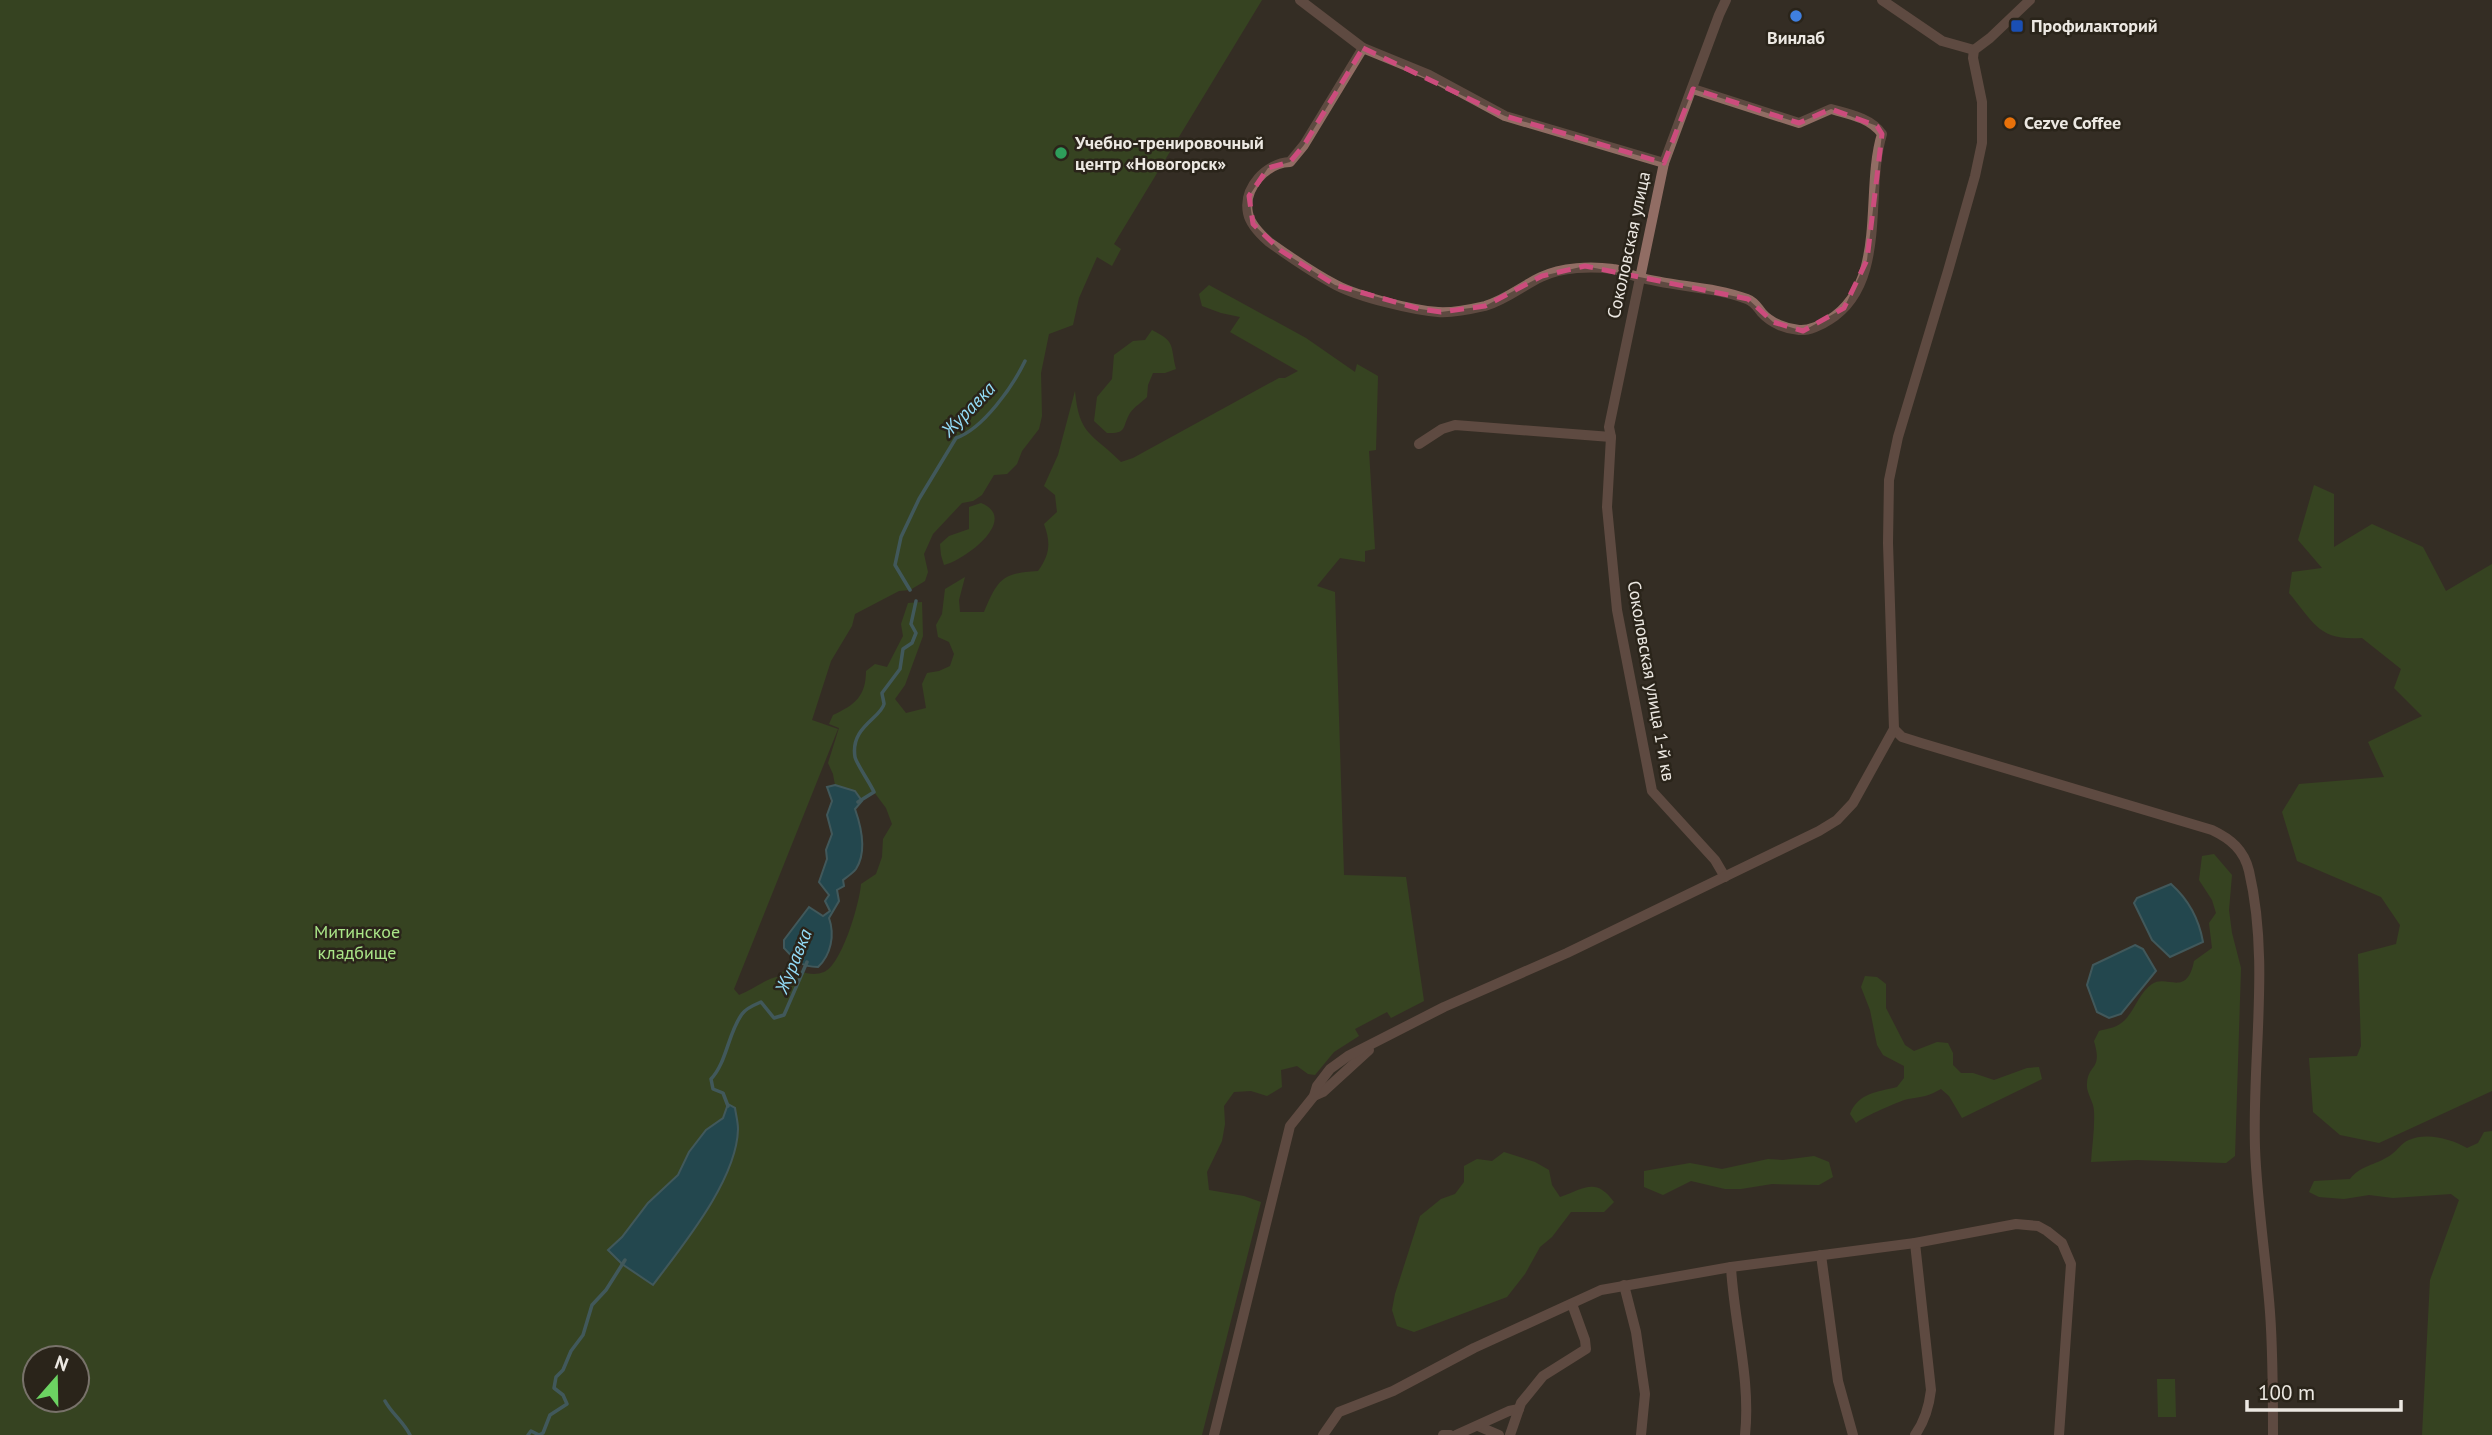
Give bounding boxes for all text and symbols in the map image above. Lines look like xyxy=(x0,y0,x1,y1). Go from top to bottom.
marker: Винлаб xyxy=(1788,8,1804,24)
place label: Профилакторий xyxy=(2031,14,2158,37)
marker: Профилакторий xyxy=(2009,18,2025,34)
place label: Винлаб xyxy=(1767,26,1825,49)
place label: Cezve Coffee xyxy=(2024,111,2121,134)
marker: Cezve Coffee xyxy=(2002,115,2018,131)
place label: Учебно-тренировочный центр «Новогорск» xyxy=(1074,131,1264,175)
marker: Учебно-тренировочный центр «Новогорск» xyxy=(1053,145,1069,161)
street label: Соколовская улица xyxy=(1602,169,1655,321)
water label: Журавка xyxy=(935,376,1001,442)
street label: Соколовская улица 1-й кв xyxy=(1623,579,1680,783)
park label: Митинское кладбище xyxy=(314,920,400,964)
water label: Журавка xyxy=(769,925,817,998)
north arrow xyxy=(21,1344,91,1414)
text: N xyxy=(52,1350,72,1376)
scale bar xyxy=(2247,1368,2401,1412)
text: 100 m xyxy=(2258,1379,2315,1406)

